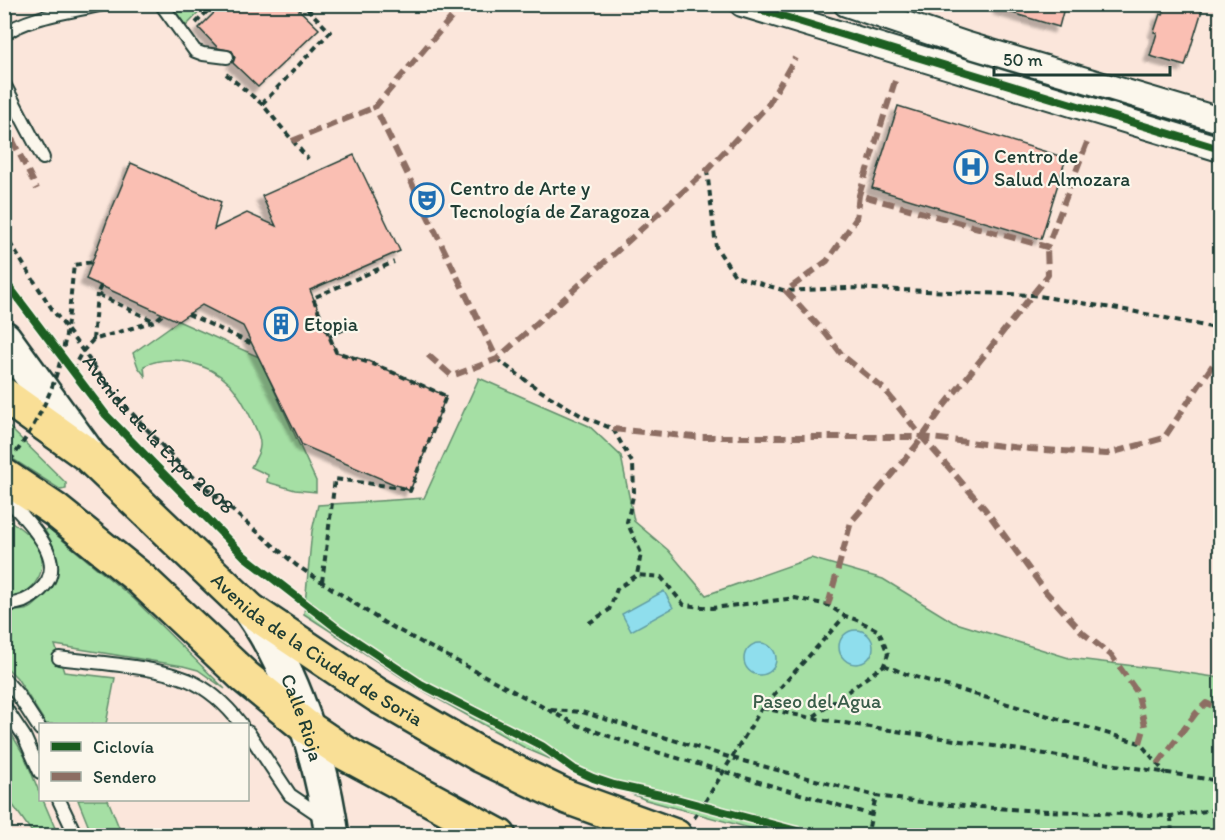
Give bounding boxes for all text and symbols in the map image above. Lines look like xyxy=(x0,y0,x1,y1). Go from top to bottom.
scale bar xyxy=(994,39,1170,77)
text: 50 m xyxy=(1003,49,1043,71)
place label: Centro de Salud Almozara xyxy=(994,144,1130,191)
hospital icon: Centro de Salud Almozara xyxy=(953,149,989,185)
place label: Centro de Arte y Tecnología de Zaragoza xyxy=(450,176,650,223)
theatre icon: Centro de Arte y Tecnología de Zaragoza xyxy=(409,182,445,218)
building icon: Etopia xyxy=(263,306,299,342)
place label: Etopia xyxy=(304,312,359,336)
street label: Avenida de la Expo 2008 xyxy=(78,350,239,519)
street label: Avenida de la Ciudad de Soria xyxy=(206,567,428,731)
street label: Calle Rioja xyxy=(276,670,329,764)
park label: Paseo del Agua xyxy=(752,689,882,713)
legend xyxy=(39,723,249,801)
text: Ciclovía xyxy=(93,736,155,758)
text: Sendero xyxy=(93,766,156,788)

